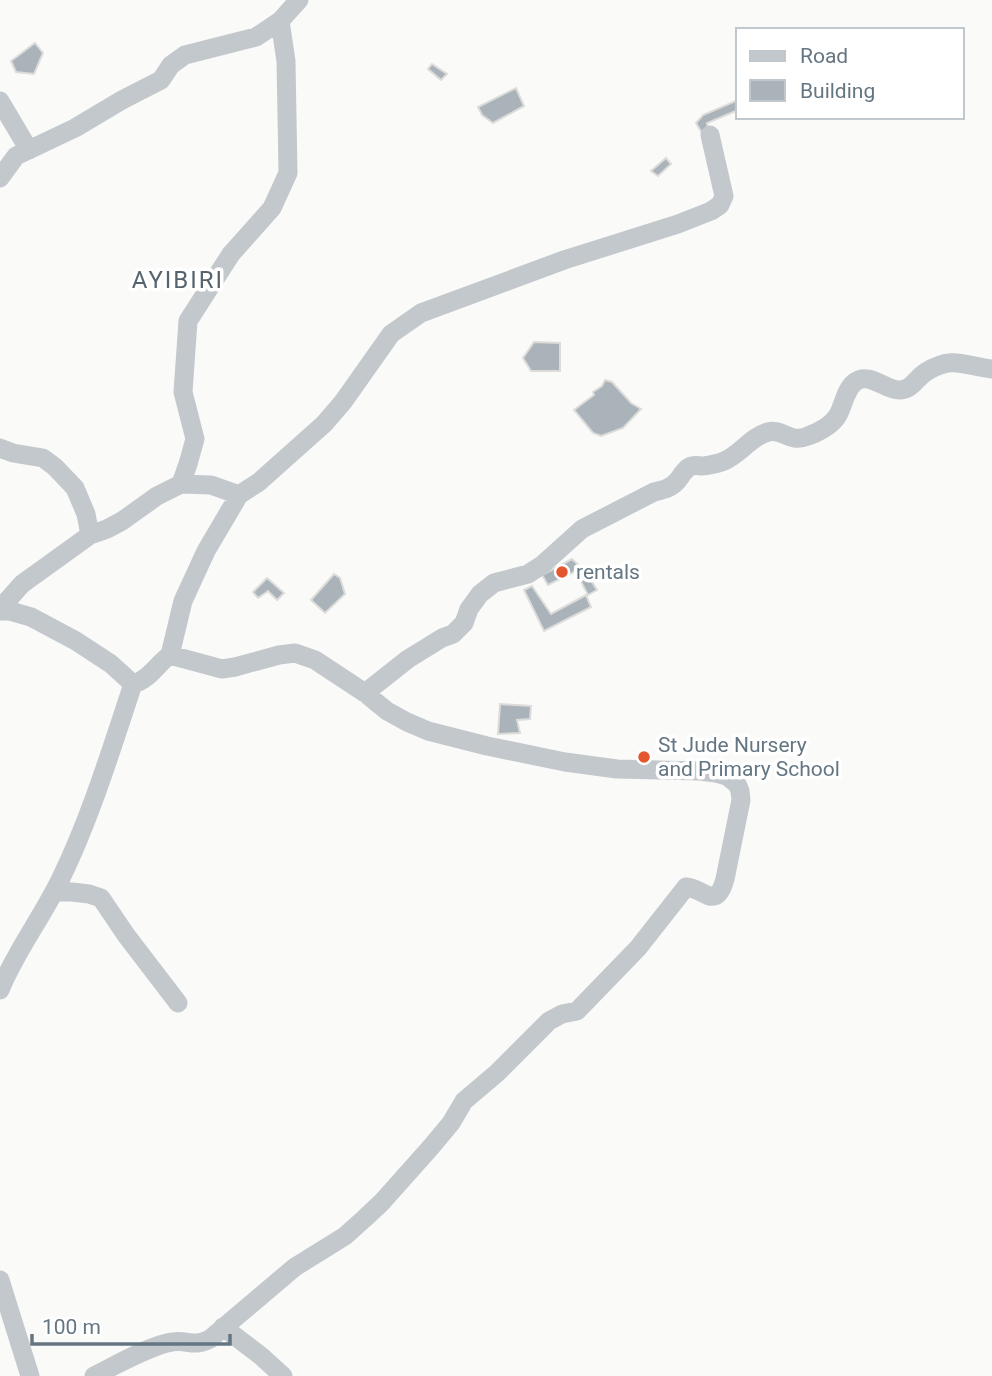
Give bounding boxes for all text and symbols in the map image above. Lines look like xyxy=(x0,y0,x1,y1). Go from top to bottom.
legend xyxy=(736,28,964,119)
text: Road xyxy=(800,44,848,68)
text: Building xyxy=(800,79,875,103)
district label: AYIBIRI xyxy=(132,266,224,294)
place label: rentals xyxy=(576,560,640,584)
marker: rentals xyxy=(554,564,570,580)
place label: St Jude Nursery and Primary School xyxy=(658,733,840,781)
marker: St Jude Nursery and Primary School xyxy=(636,749,652,765)
scale bar xyxy=(32,1302,229,1346)
text: 100 m xyxy=(42,1315,101,1339)

